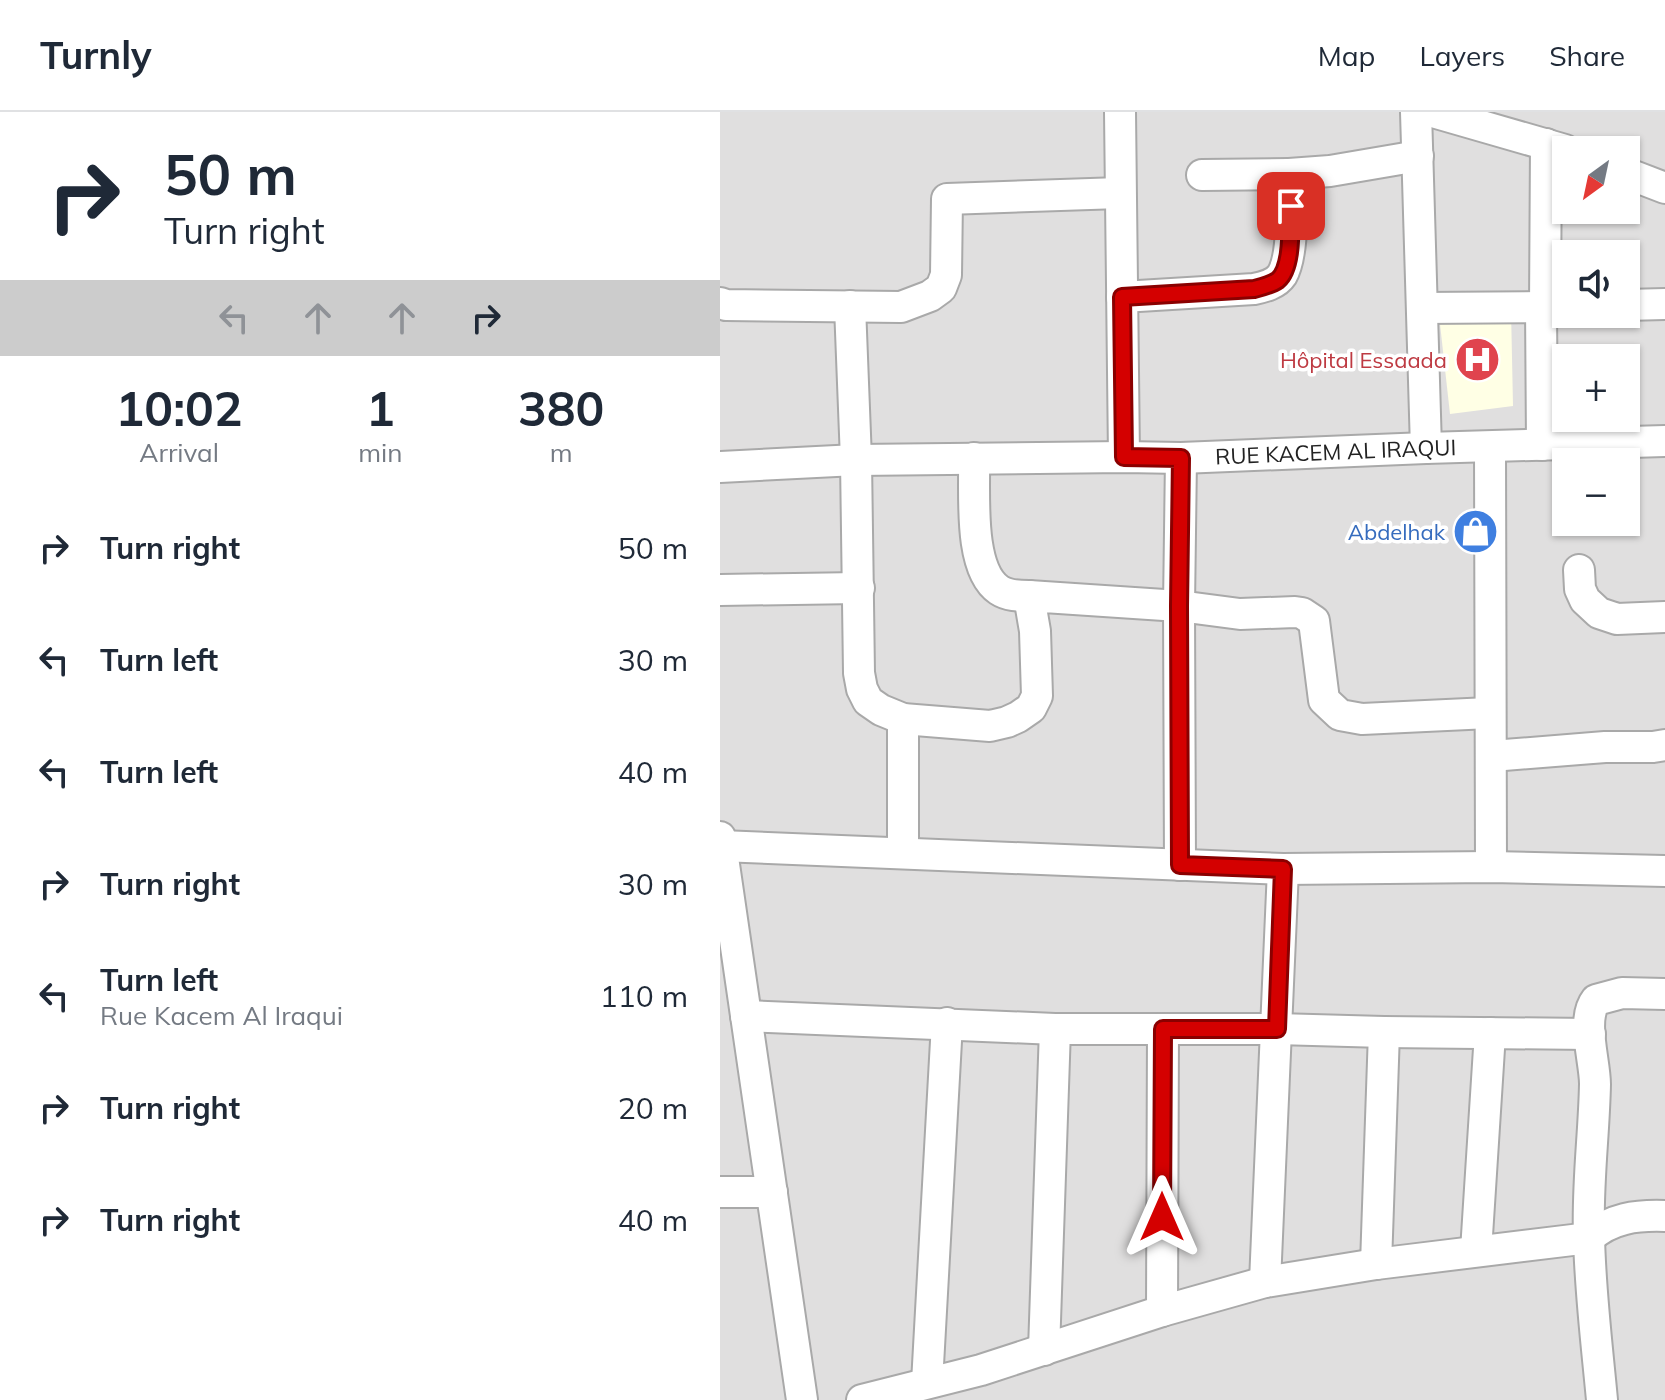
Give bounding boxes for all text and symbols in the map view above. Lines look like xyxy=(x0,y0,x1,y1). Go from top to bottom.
text: Turnly xyxy=(40,31,152,79)
text: Map xyxy=(1318,38,1375,73)
text: Layers xyxy=(1419,38,1505,73)
text: Share xyxy=(1549,38,1625,73)
north arrow xyxy=(1552,136,1640,224)
map controls xyxy=(1552,136,1640,536)
text: 50 m xyxy=(164,139,297,209)
icon: right xyxy=(32,144,136,248)
pin xyxy=(1257,172,1325,240)
icon: arrive xyxy=(1269,184,1313,228)
text: Turn right xyxy=(164,208,325,253)
button: sound xyxy=(1552,240,1640,328)
icon: left xyxy=(212,296,256,340)
icon: ahead xyxy=(296,296,340,340)
icon: ahead xyxy=(380,296,424,340)
icon: right xyxy=(464,296,508,340)
hospital icon: Hôpital Essaada xyxy=(1454,336,1502,384)
button: + xyxy=(1552,344,1640,432)
place label: Hôpital Essaada xyxy=(1280,346,1447,374)
text: 10:02 xyxy=(116,378,243,438)
text: 1 xyxy=(366,378,395,438)
text: 380 xyxy=(518,378,604,438)
street label: RUE KACEM AL IRAQUI xyxy=(1215,433,1457,471)
text: Arrival xyxy=(139,436,219,469)
text: min xyxy=(358,436,402,469)
text: m xyxy=(550,436,573,469)
button: − xyxy=(1552,448,1640,536)
shop icon: Abdelhak xyxy=(1452,508,1500,556)
place label: Abdelhak xyxy=(1348,518,1446,546)
icon: right xyxy=(32,526,76,570)
text: Turn right xyxy=(100,529,240,567)
text: 50 m xyxy=(618,529,688,567)
icon: left xyxy=(32,638,76,682)
text: Turn left xyxy=(100,641,218,679)
text: 30 m xyxy=(618,641,688,679)
icon: left xyxy=(32,750,76,794)
text: Turn left xyxy=(100,753,218,791)
text: 40 m xyxy=(618,753,688,791)
icon: right xyxy=(32,862,76,906)
text: Turn right xyxy=(100,865,240,903)
text: 30 m xyxy=(618,865,688,903)
text: Turn left xyxy=(100,961,218,999)
icon: left xyxy=(32,974,76,1018)
text: 110 m xyxy=(600,977,688,1015)
text: Rue Kacem Al Iraqui xyxy=(100,999,343,1032)
icon: right xyxy=(32,1086,76,1130)
text: Turn right xyxy=(100,1089,240,1127)
text: 20 m xyxy=(618,1089,688,1127)
position arrow xyxy=(1120,1175,1204,1259)
icon: right xyxy=(32,1198,76,1242)
text: Turn right xyxy=(100,1201,240,1239)
text: 40 m xyxy=(618,1201,688,1239)

